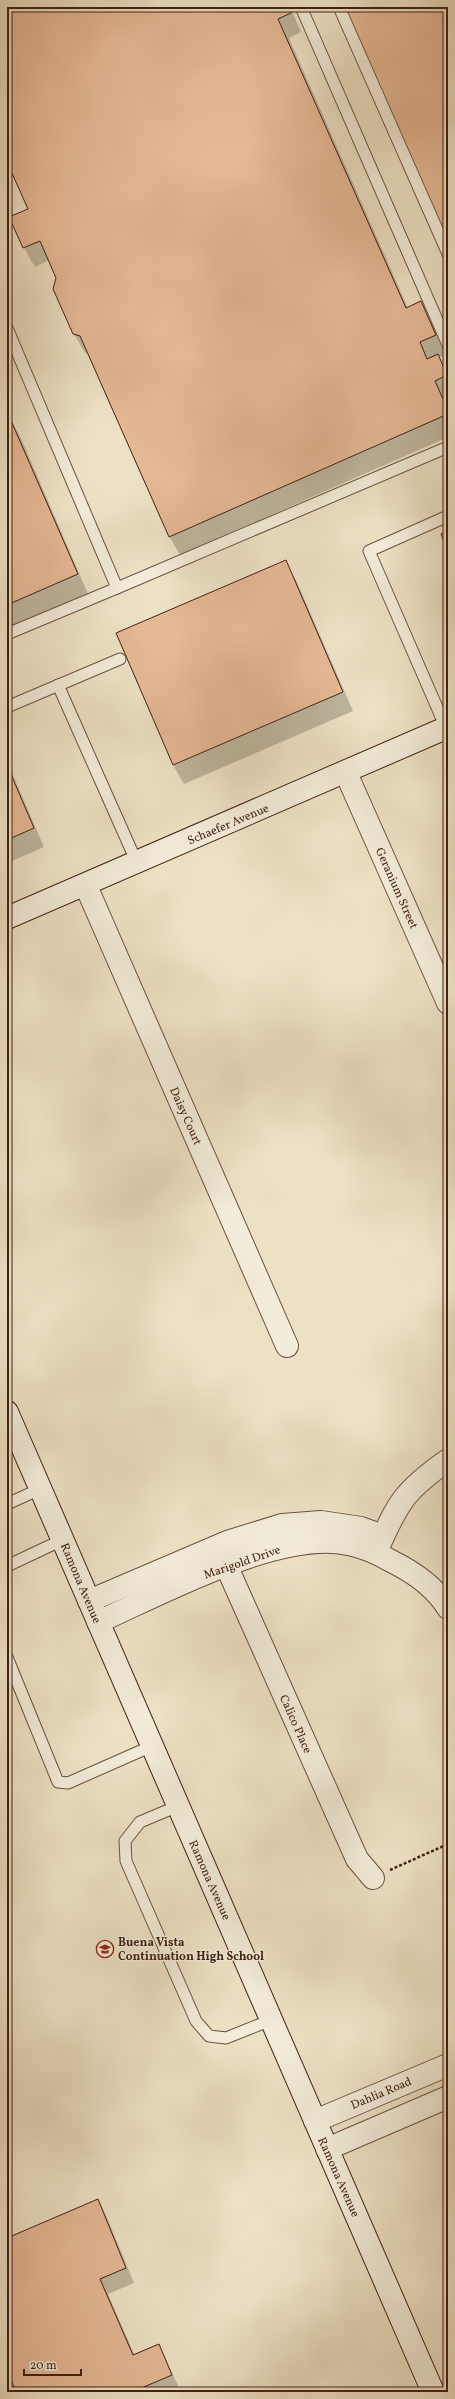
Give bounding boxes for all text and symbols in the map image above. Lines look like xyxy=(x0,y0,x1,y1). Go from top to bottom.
street label: Schaefer Avenue xyxy=(185,800,272,849)
street label: Geranium Street xyxy=(371,845,421,932)
street label: Daisy Court xyxy=(165,1085,205,1148)
street label: Ramona Avenue xyxy=(56,1541,104,1626)
street label: Marigold Drive xyxy=(202,1542,283,1584)
street label: Calico Place xyxy=(275,1692,315,1757)
street label: Ramona Avenue xyxy=(184,1838,234,1923)
place label: Buena Vista Continuation High School xyxy=(118,1935,264,1965)
school or university icon: Buena Vista Continuation High School xyxy=(95,1939,115,1959)
street label: Dahlia Road xyxy=(349,2074,414,2114)
street label: Ramona Avenue xyxy=(313,2135,363,2220)
scale bar xyxy=(24,2351,81,2377)
text: 20 m xyxy=(30,2358,57,2374)

